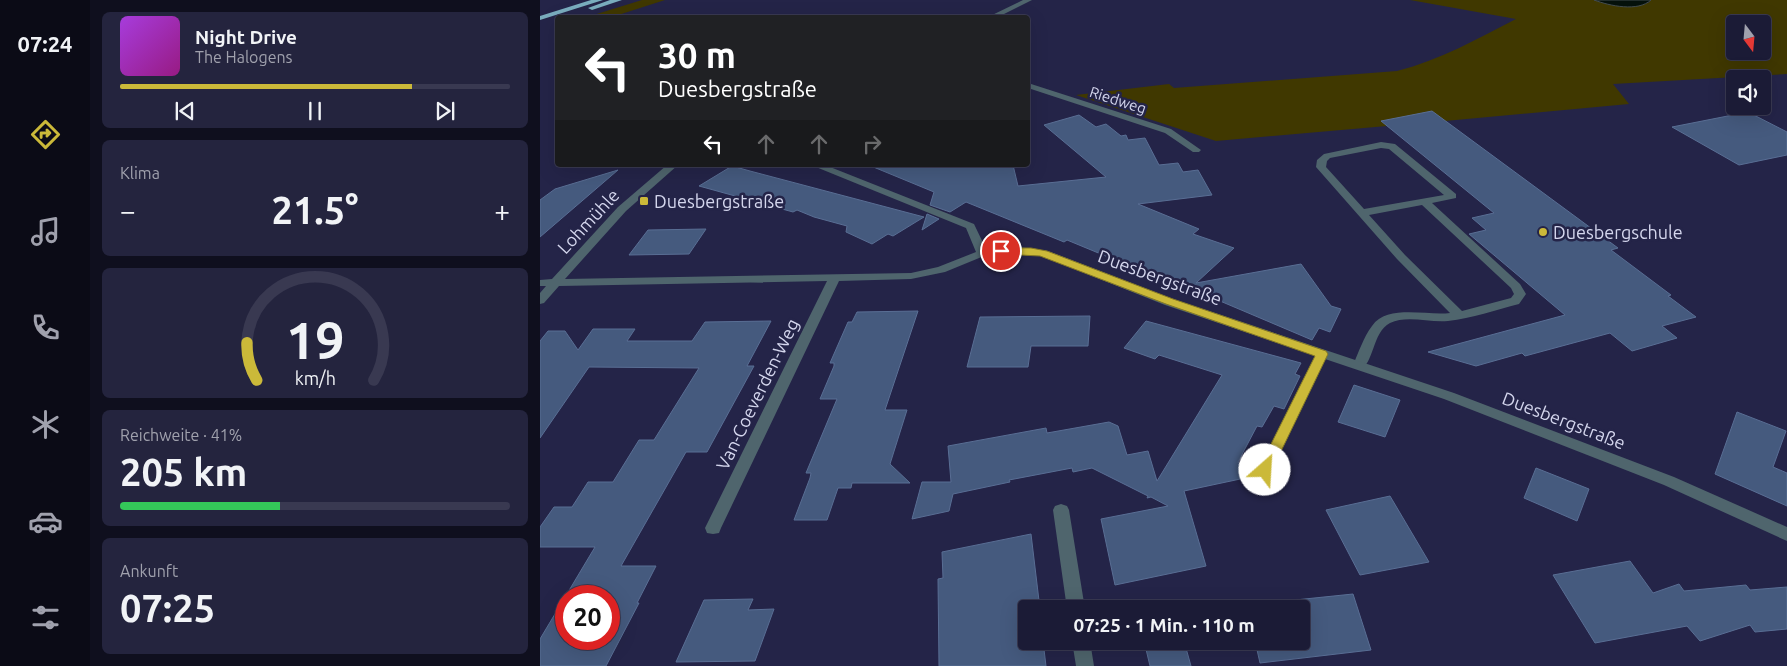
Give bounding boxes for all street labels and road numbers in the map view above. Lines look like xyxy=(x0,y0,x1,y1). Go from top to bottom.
street label: Riedweg xyxy=(1088,83,1148,117)
street label: Lohmühle xyxy=(553,185,623,257)
street label: Duesbergstraße xyxy=(1095,245,1225,309)
street label: Van-Coeverden-Weg xyxy=(712,315,802,473)
street label: Duesbergstraße xyxy=(1500,387,1628,453)

